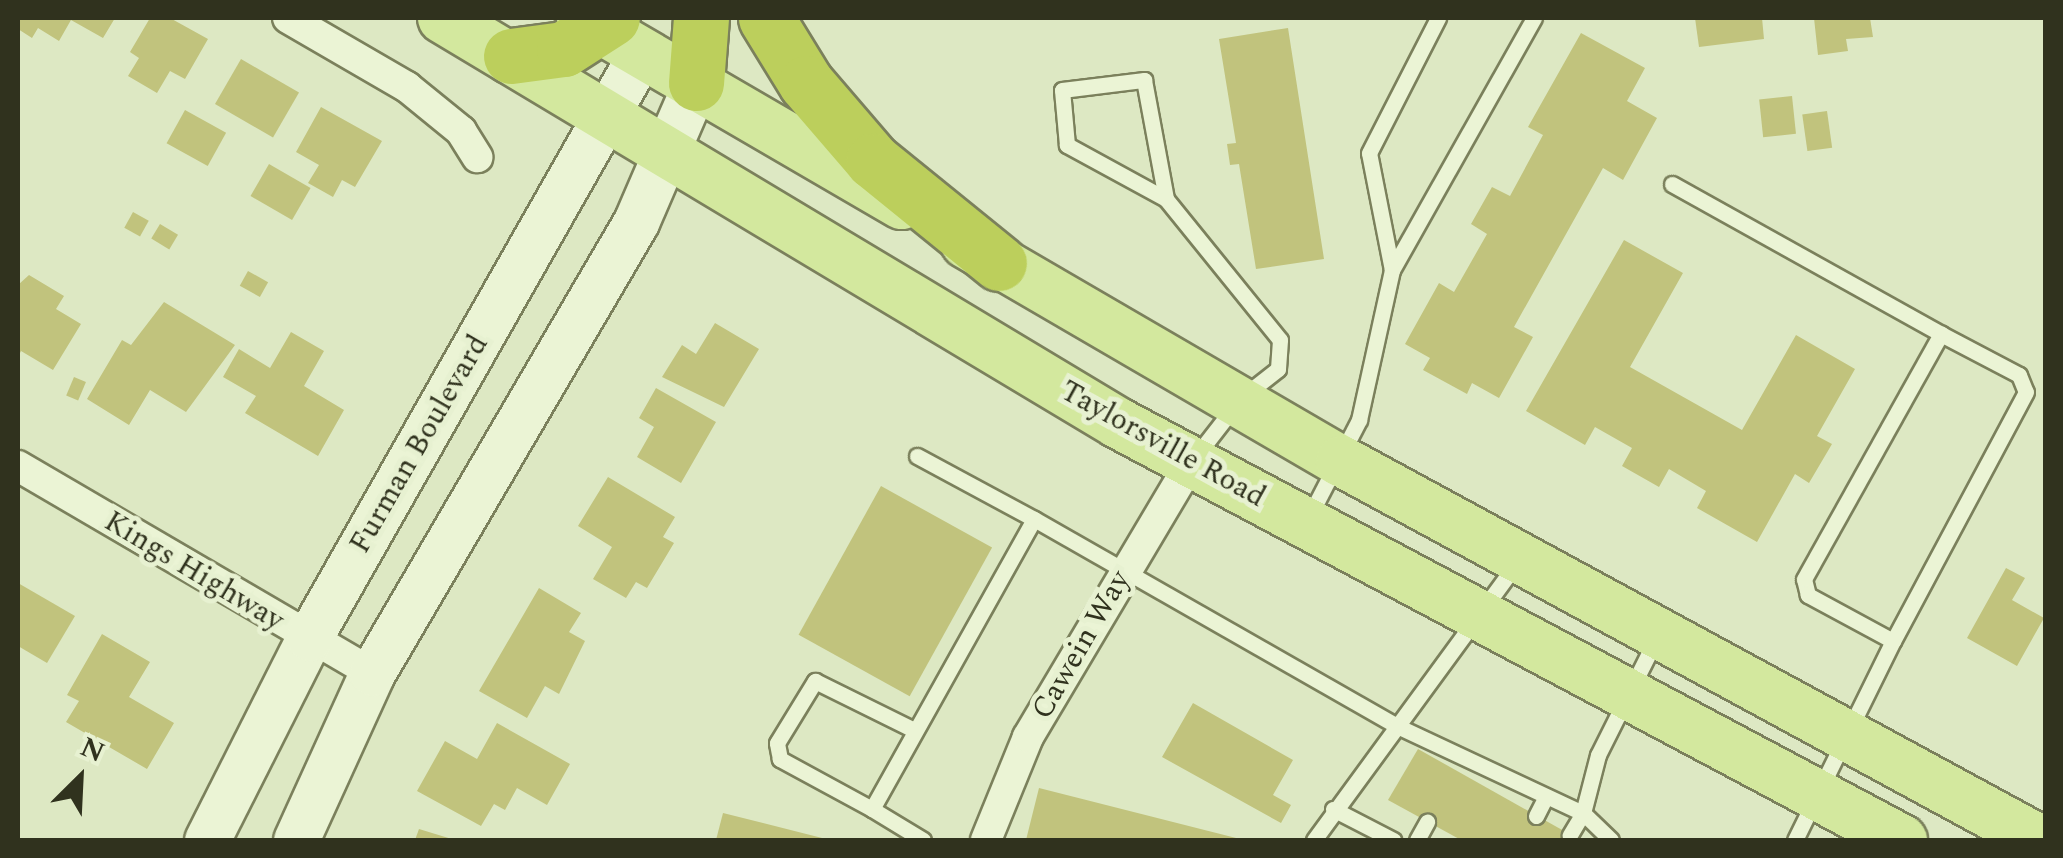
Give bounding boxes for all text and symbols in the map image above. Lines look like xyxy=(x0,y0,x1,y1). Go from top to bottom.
street label: Furman Boulevard xyxy=(342,328,496,560)
street label: Taylorsville Road xyxy=(1054,373,1272,515)
street label: Kings Highway xyxy=(98,503,290,639)
street label: Cawein Way xyxy=(1024,564,1138,726)
text: N xyxy=(73,726,112,774)
north arrow xyxy=(30,728,130,828)

